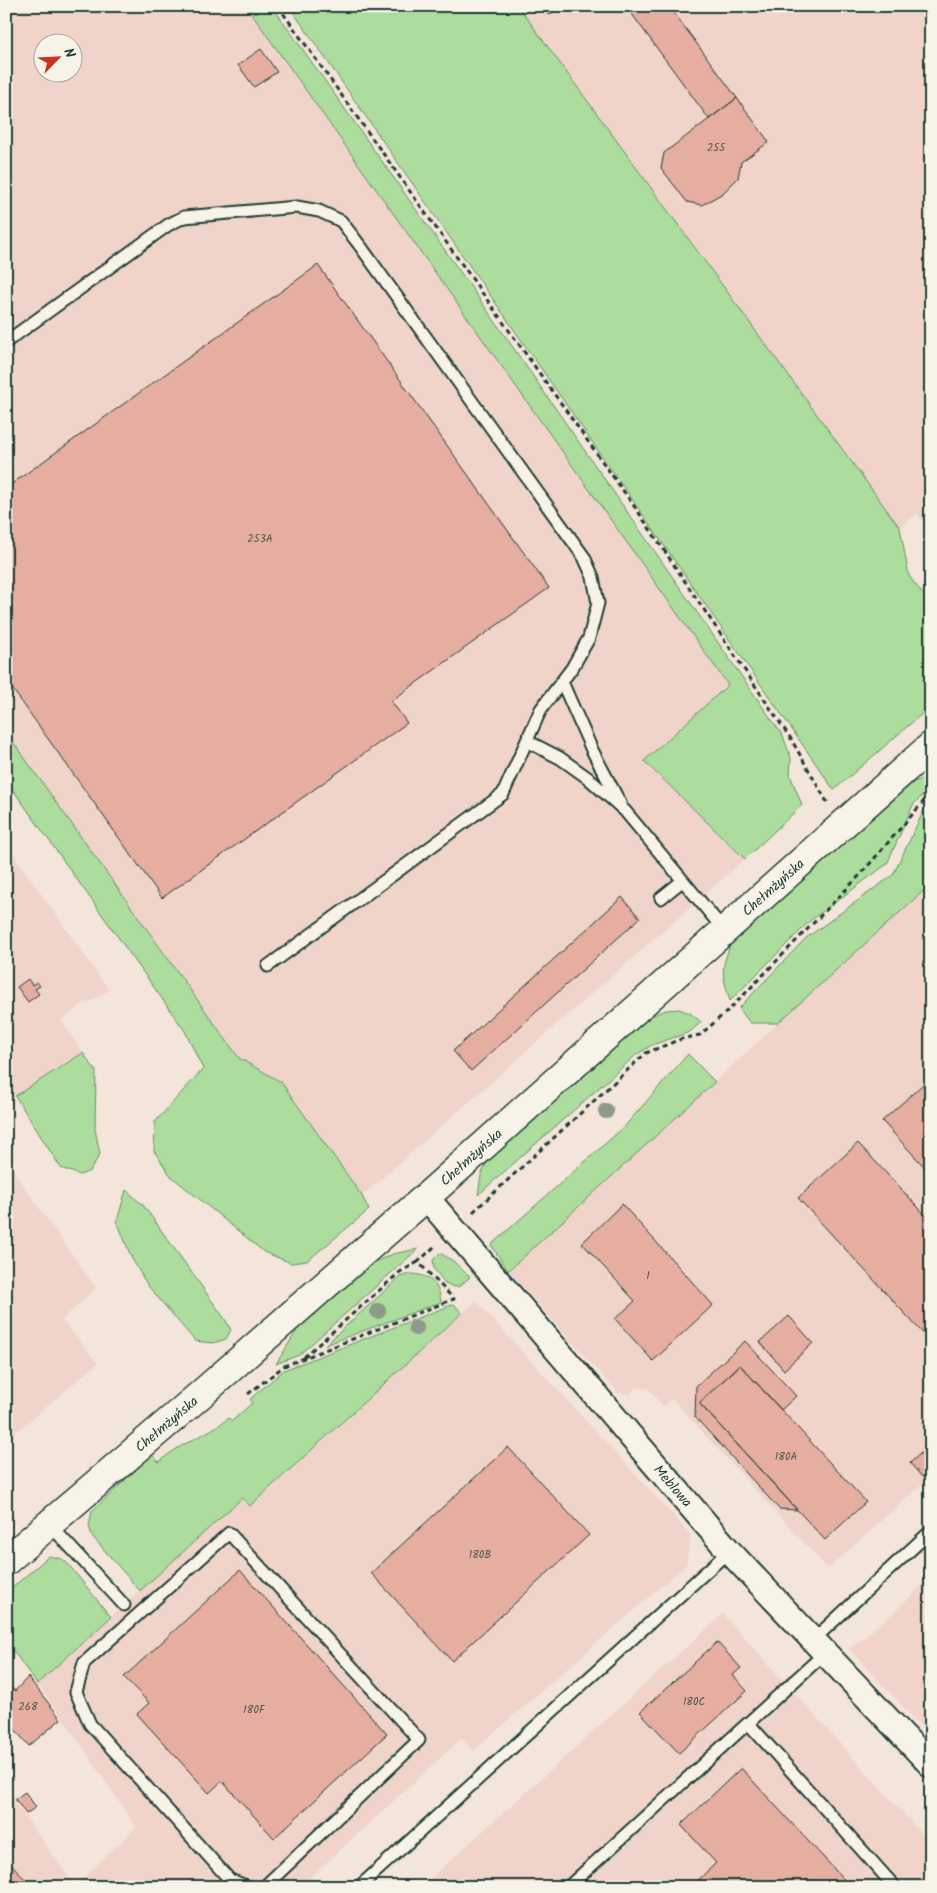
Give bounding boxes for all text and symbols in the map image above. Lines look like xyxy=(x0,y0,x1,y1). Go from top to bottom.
north arrow xyxy=(32,32,82,82)
text: N xyxy=(57,45,81,62)
house number: 255 xyxy=(707,139,726,157)
house number: 253A xyxy=(247,530,273,548)
street label: Chełmżyńska xyxy=(737,854,810,922)
street label: Chełmżyńska xyxy=(435,1124,508,1192)
house number: 1 xyxy=(646,1267,650,1285)
street label: Chełmżyńska xyxy=(130,1391,204,1458)
house number: 180A xyxy=(775,1448,797,1466)
street label: Meblowa xyxy=(648,1460,697,1513)
house number: 180B xyxy=(469,1546,491,1564)
house number: 180C xyxy=(683,1693,705,1711)
house number: 268 xyxy=(18,1698,38,1716)
house number: 180F xyxy=(243,1701,266,1719)

